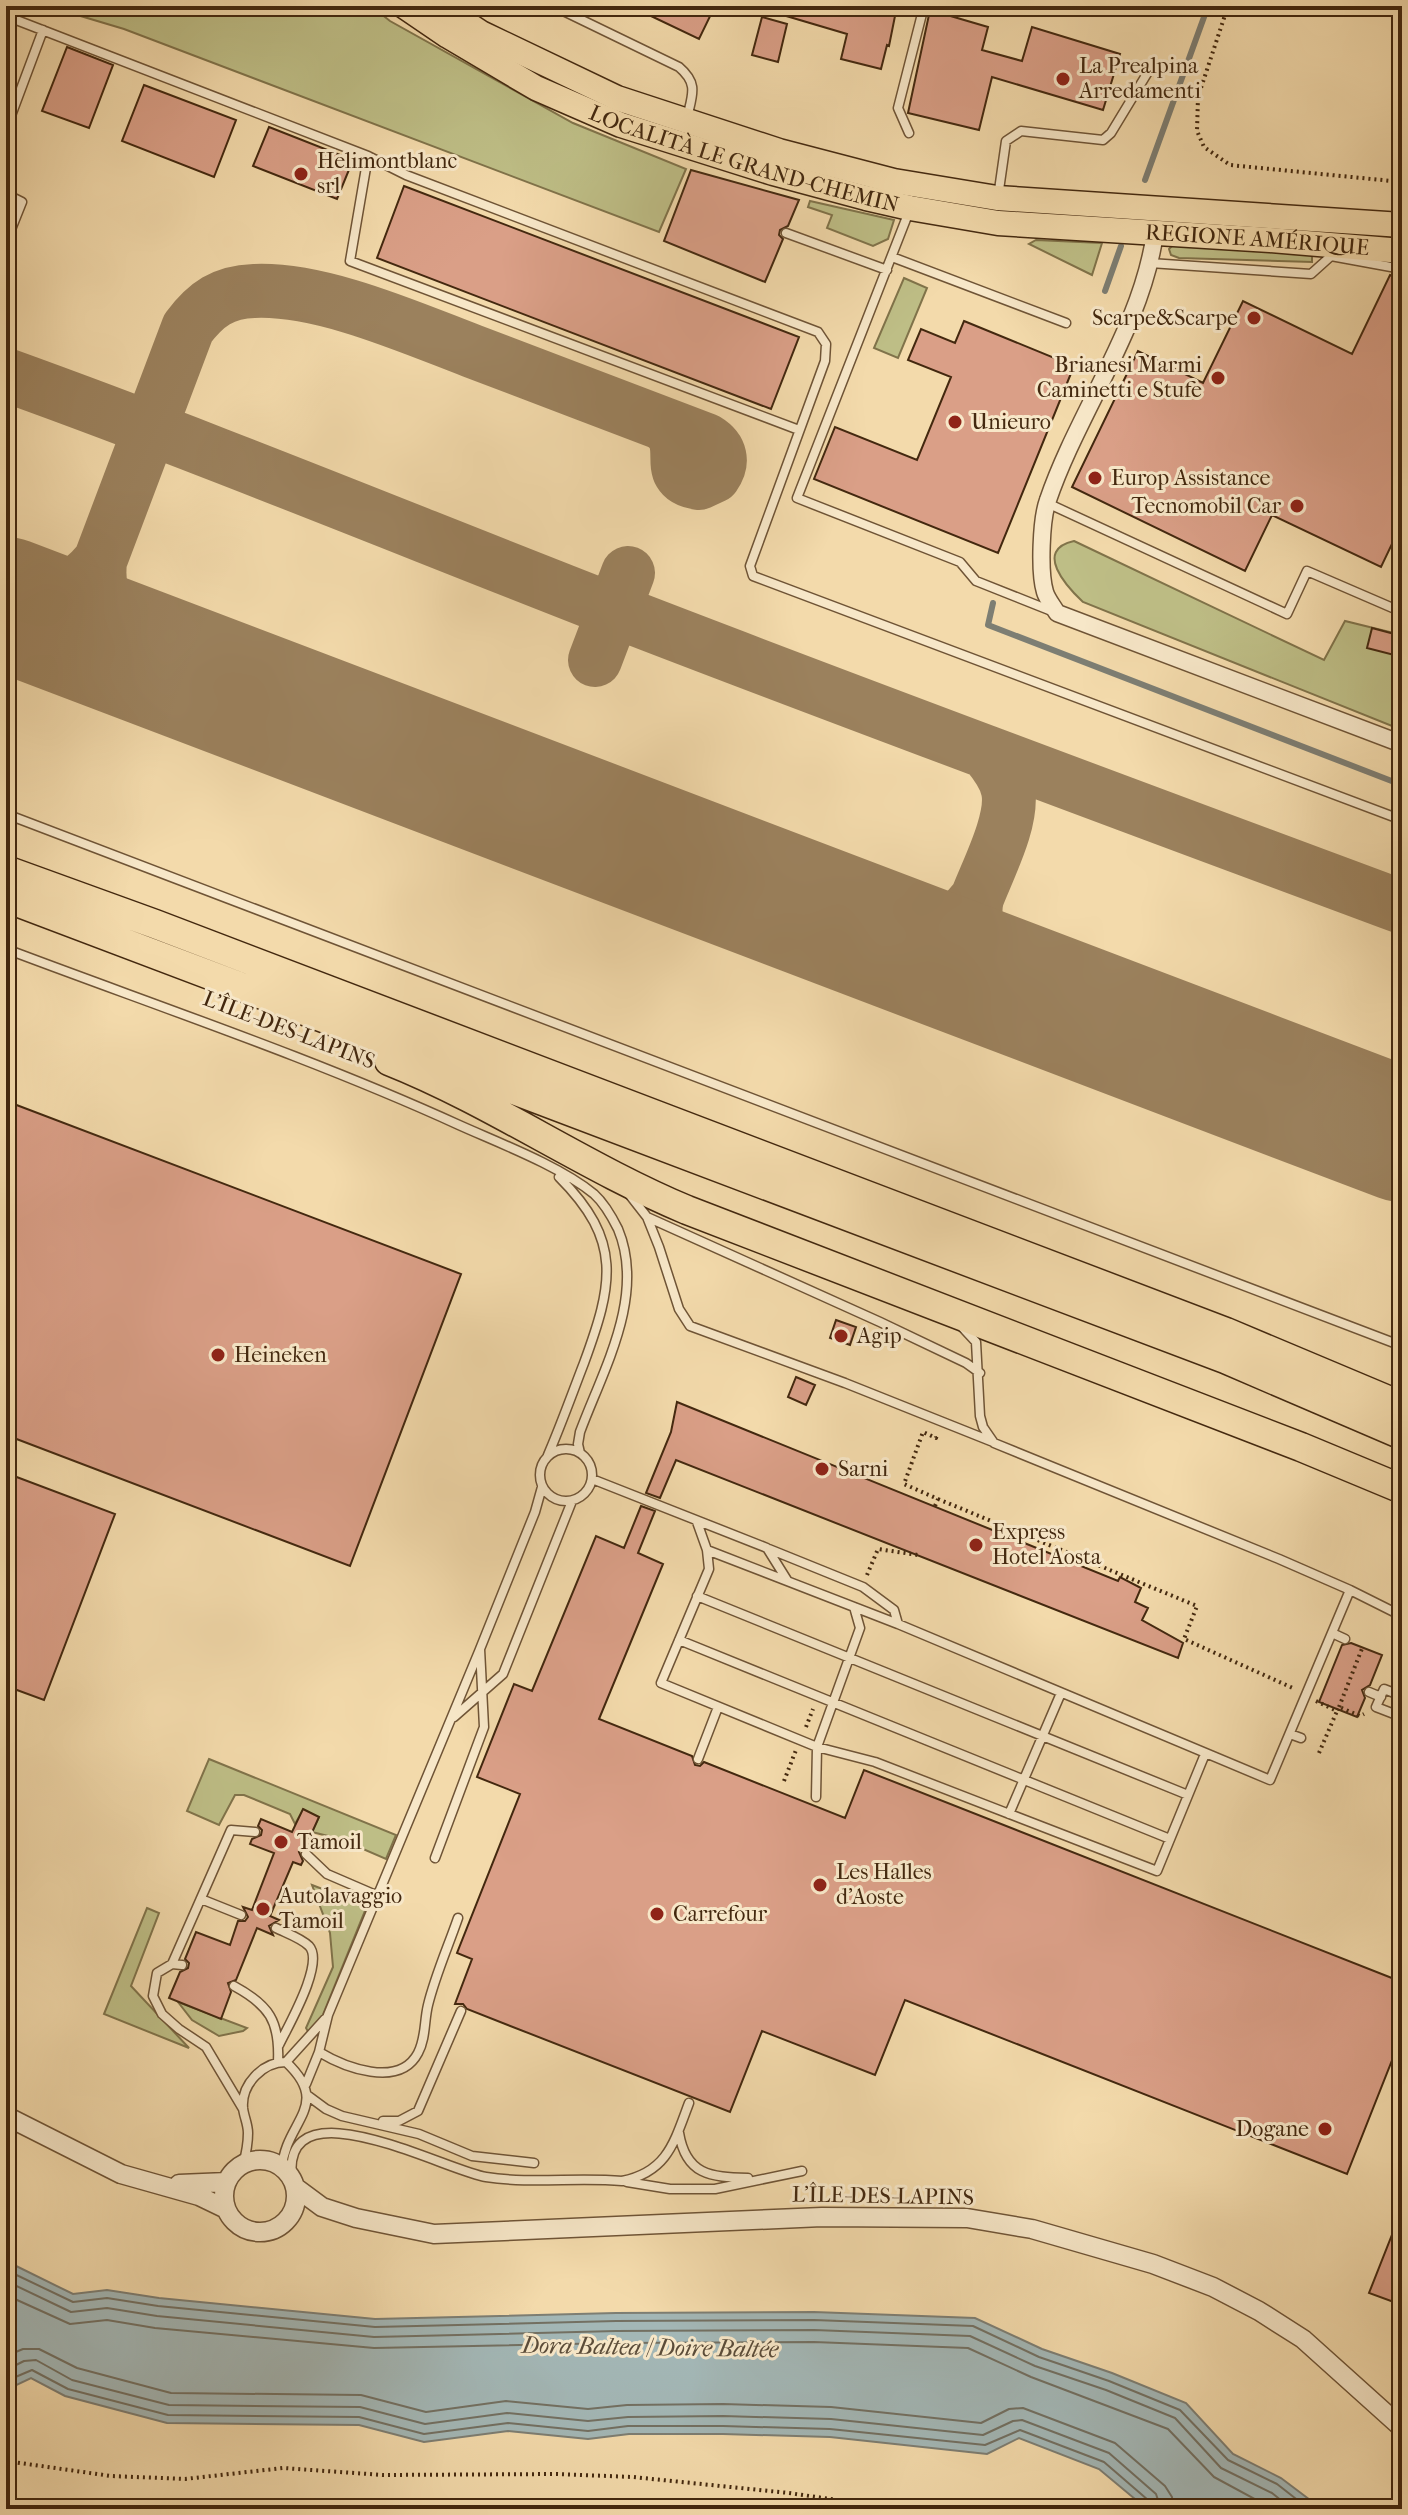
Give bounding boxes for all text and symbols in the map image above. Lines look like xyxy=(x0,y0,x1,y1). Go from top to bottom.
place label: La Prealpina Arredamenti xyxy=(1078,53,1201,104)
marker: La Prealpina Arredamenti xyxy=(1054,70,1072,88)
street label: LOCALITÀ LE GRAND-CHEMIN xyxy=(585,100,902,218)
place label: Helimontblanc srl xyxy=(317,148,457,199)
marker: Helimontblanc srl xyxy=(292,165,310,183)
street label: REGIONE AMÉRIQUE xyxy=(1144,219,1370,261)
place label: Scarpe&Scarpe xyxy=(1092,305,1238,331)
marker: Scarpe&Scarpe xyxy=(1245,309,1263,327)
place label: Brianesi Marmi Caminetti e Stufe xyxy=(1037,352,1202,403)
marker: Brianesi Marmi Caminetti e Stufe xyxy=(1209,369,1227,387)
place label: Unieuro xyxy=(971,409,1051,435)
marker: Unieuro xyxy=(946,413,964,431)
place label: Europ Assistance xyxy=(1111,465,1270,491)
marker: Europ Assistance xyxy=(1086,469,1104,487)
place label: Tecnomobil Car xyxy=(1131,493,1282,519)
marker: Tecnomobil Car xyxy=(1288,497,1306,515)
street label: L'ÎLE-DES-LAPINS xyxy=(199,984,379,1075)
place label: Agip xyxy=(856,1323,902,1349)
marker: Agip xyxy=(832,1327,850,1345)
place label: Heineken xyxy=(234,1342,327,1368)
marker: Heineken xyxy=(209,1346,227,1364)
place label: Sarni xyxy=(838,1456,889,1482)
marker: Sarni xyxy=(813,1460,831,1478)
place label: Express Hotel Aosta xyxy=(992,1519,1102,1570)
marker: Express Hotel Aosta xyxy=(967,1536,985,1554)
place label: Tamoil xyxy=(297,1829,362,1855)
marker: Tamoil xyxy=(272,1833,290,1851)
place label: Les Halles d'Aoste xyxy=(836,1859,932,1910)
marker: Les Halles d'Aoste xyxy=(811,1876,829,1894)
place label: Autolavaggio Tamoil xyxy=(278,1883,402,1934)
marker: Autolavaggio Tamoil xyxy=(254,1900,272,1918)
place label: Carrefour xyxy=(673,1901,768,1927)
marker: Carrefour xyxy=(648,1905,666,1923)
place label: Dogane xyxy=(1236,2116,1309,2142)
marker: Dogane xyxy=(1316,2120,1334,2138)
street label: L'ÎLE-DES-LAPINS xyxy=(792,2180,974,2211)
water label: Dora Baltea / Doire Baltée xyxy=(519,2331,780,2363)

